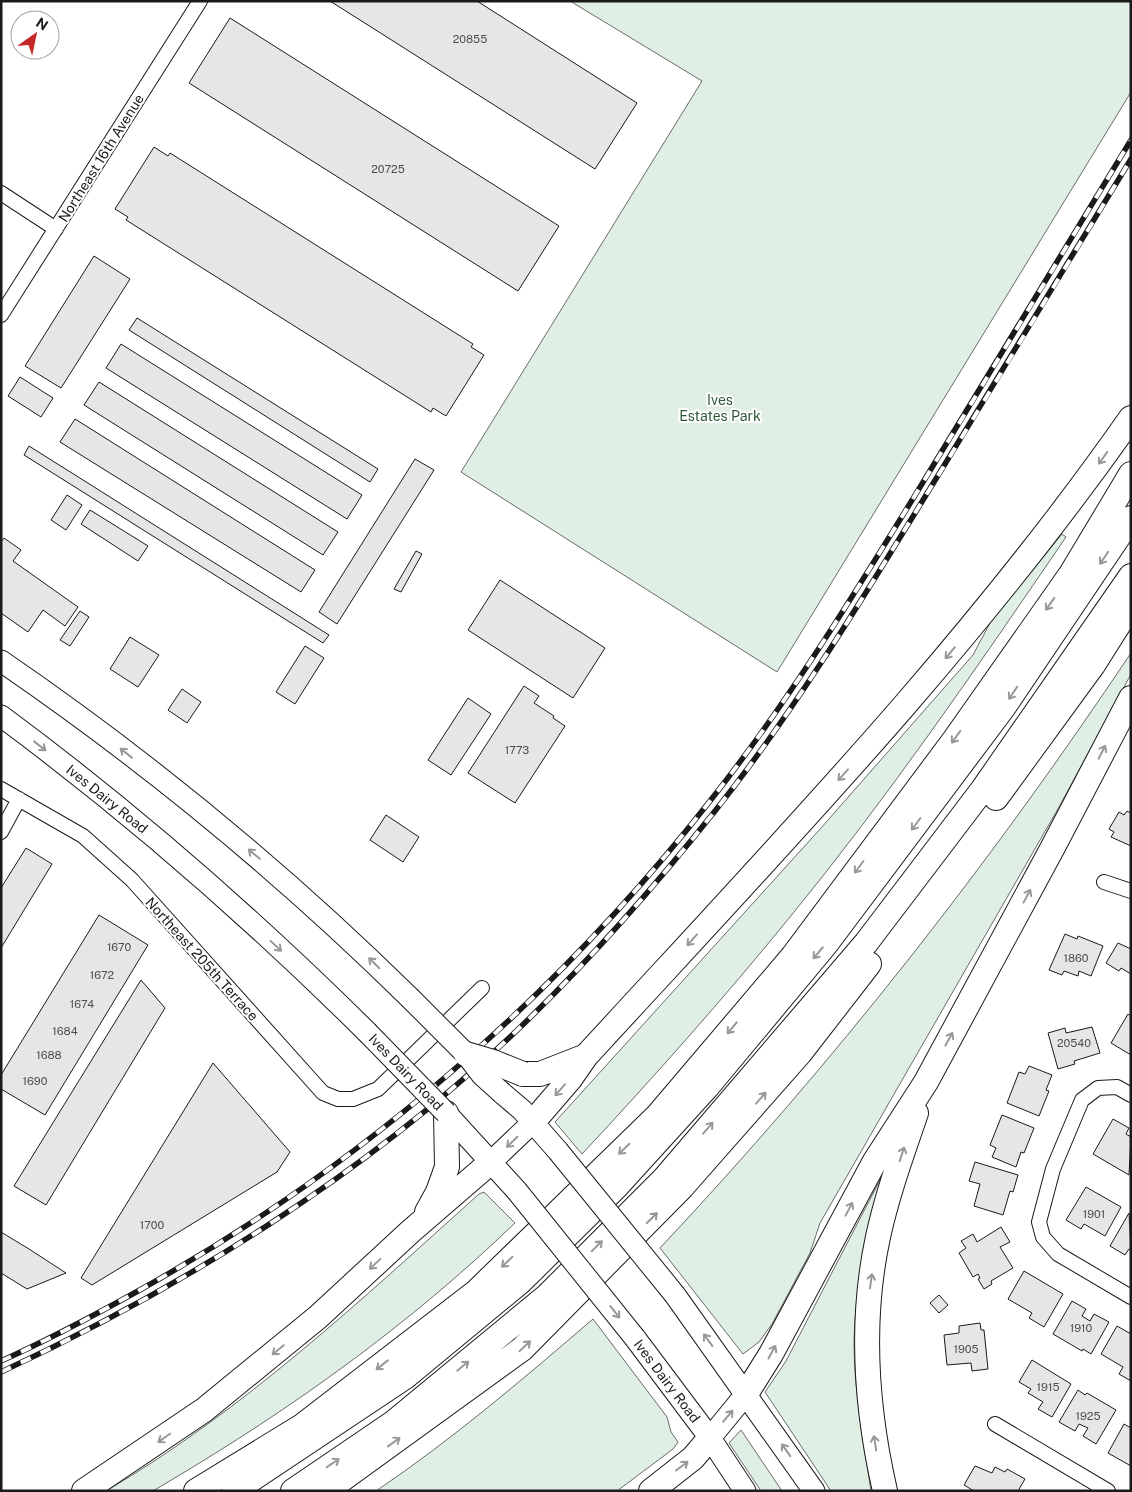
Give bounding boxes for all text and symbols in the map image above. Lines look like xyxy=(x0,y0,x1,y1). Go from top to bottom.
north arrow xyxy=(10,10,60,60)
text: N xyxy=(33,14,51,34)
house number: 20855 xyxy=(453,33,487,45)
street label: Northeast 16th Avenue xyxy=(55,91,147,225)
house number: 20725 xyxy=(371,163,405,175)
park label: Ives Estates Park xyxy=(679,392,761,424)
one-way arrow xyxy=(1098,451,1108,465)
one-way arrow xyxy=(1098,551,1108,565)
one-way arrow xyxy=(1045,597,1055,611)
one-way arrow xyxy=(945,647,956,660)
one-way arrow xyxy=(1008,686,1018,700)
one-way arrow xyxy=(951,730,961,744)
one-way arrow xyxy=(33,740,46,751)
house number: 1773 xyxy=(505,744,529,756)
one-way arrow xyxy=(1098,745,1107,760)
one-way arrow xyxy=(120,748,133,759)
street label: Ives Dairy Road xyxy=(63,761,151,837)
one-way arrow xyxy=(837,768,849,781)
one-way arrow xyxy=(911,817,921,831)
one-way arrow xyxy=(248,848,261,859)
one-way arrow xyxy=(854,860,864,874)
one-way arrow xyxy=(1023,889,1032,904)
street label: Northeast 205th Terrace xyxy=(142,894,262,1024)
one-way arrow xyxy=(686,934,698,946)
one-way arrow xyxy=(270,940,283,952)
house number: 1670 xyxy=(107,941,131,953)
one-way arrow xyxy=(812,947,824,960)
house number: 1860 xyxy=(1063,952,1089,964)
one-way arrow xyxy=(368,957,380,969)
house number: 1672 xyxy=(90,969,115,981)
house number: 1674 xyxy=(70,998,94,1010)
one-way arrow xyxy=(726,1021,738,1034)
house number: 1684 xyxy=(52,1025,78,1037)
street label: Ives Dairy Road xyxy=(366,1031,446,1113)
one-way arrow xyxy=(945,1032,955,1047)
house number: 20540 xyxy=(1057,1037,1091,1049)
house number: 1688 xyxy=(36,1049,62,1061)
house number: 1690 xyxy=(23,1075,48,1087)
one-way arrow xyxy=(555,1083,566,1096)
one-way arrow xyxy=(755,1091,767,1104)
one-way arrow xyxy=(703,1121,714,1134)
one-way arrow xyxy=(506,1136,518,1148)
one-way arrow xyxy=(618,1142,630,1154)
one-way arrow xyxy=(898,1147,907,1163)
one-way arrow xyxy=(845,1202,854,1217)
house number: 1901 xyxy=(1083,1208,1105,1220)
one-way arrow xyxy=(646,1212,658,1224)
house number: 1700 xyxy=(140,1219,164,1231)
one-way arrow xyxy=(591,1240,603,1252)
one-way arrow xyxy=(501,1256,513,1268)
one-way arrow xyxy=(369,1258,382,1270)
one-way arrow xyxy=(866,1274,876,1290)
one-way arrow xyxy=(609,1305,620,1318)
house number: 1910 xyxy=(1070,1322,1093,1334)
one-way arrow xyxy=(703,1334,714,1347)
street label: Ives Dairy Road xyxy=(631,1336,703,1426)
one-way arrow xyxy=(519,1340,532,1352)
house number: 1905 xyxy=(953,1343,979,1355)
one-way arrow xyxy=(272,1344,285,1355)
one-way arrow xyxy=(768,1345,777,1360)
one-way arrow xyxy=(375,1360,389,1370)
one-way arrow xyxy=(456,1360,469,1371)
house number: 1915 xyxy=(1037,1381,1059,1393)
one-way arrow xyxy=(722,1410,733,1423)
house number: 1925 xyxy=(1076,1410,1100,1422)
one-way arrow xyxy=(157,1433,171,1443)
one-way arrow xyxy=(870,1435,880,1451)
one-way arrow xyxy=(387,1437,401,1447)
one-way arrow xyxy=(781,1444,791,1458)
one-way arrow xyxy=(326,1458,340,1469)
one-way arrow xyxy=(675,1461,689,1471)

